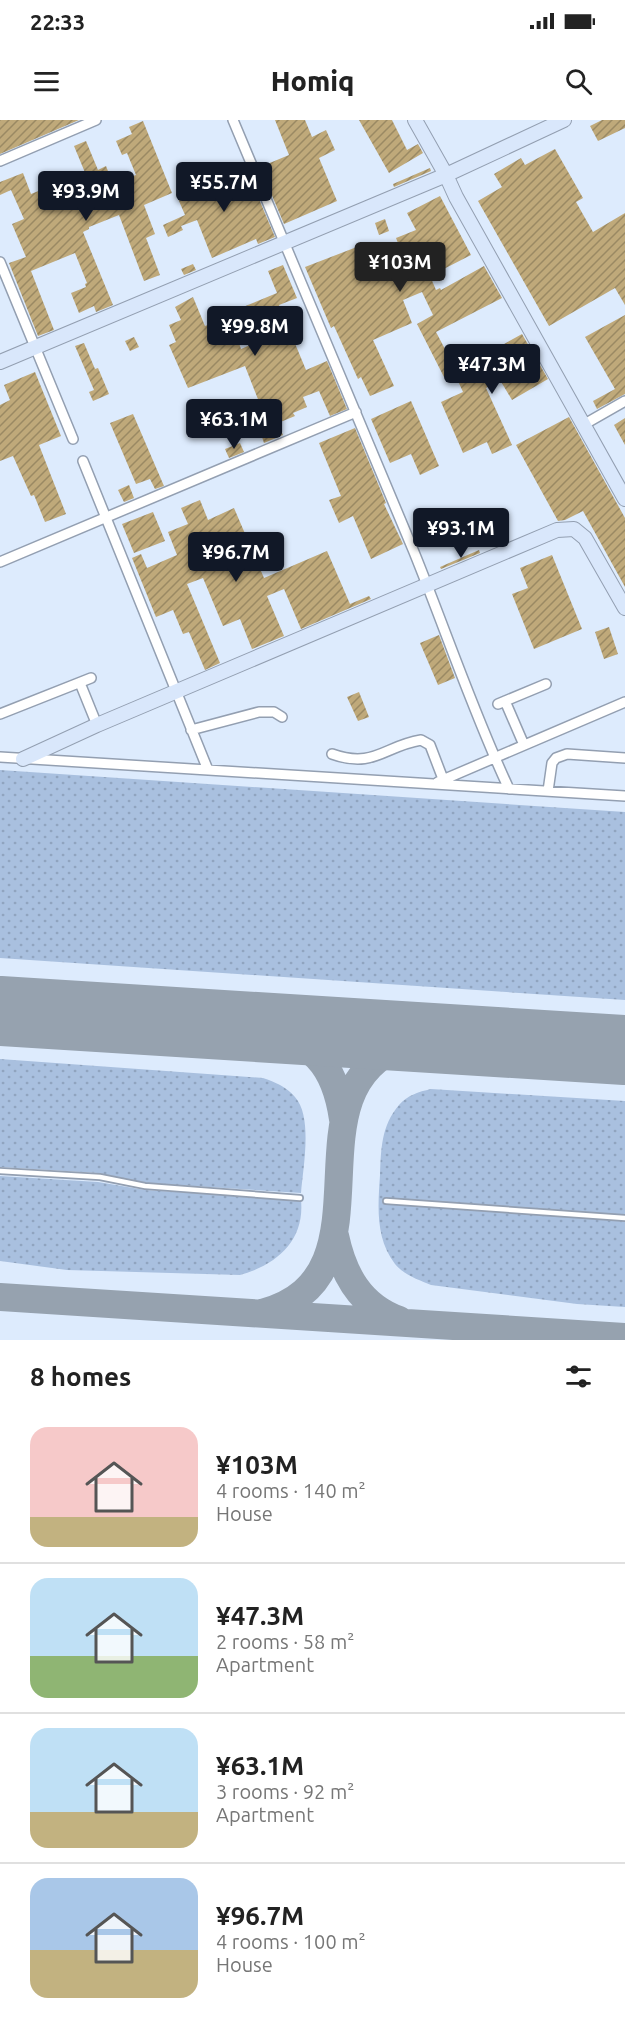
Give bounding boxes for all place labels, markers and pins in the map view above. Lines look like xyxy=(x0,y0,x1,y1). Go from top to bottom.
pin: ¥55.7M xyxy=(175,162,273,213)
pin: ¥93.9M xyxy=(37,171,135,222)
pin: ¥103M xyxy=(358,242,442,293)
pin: ¥99.8M xyxy=(206,306,304,357)
pin: ¥47.3M xyxy=(443,344,541,395)
pin: ¥63.1M xyxy=(185,399,283,450)
pin: ¥93.1M xyxy=(412,508,510,559)
pin: ¥96.7M xyxy=(187,532,285,583)

